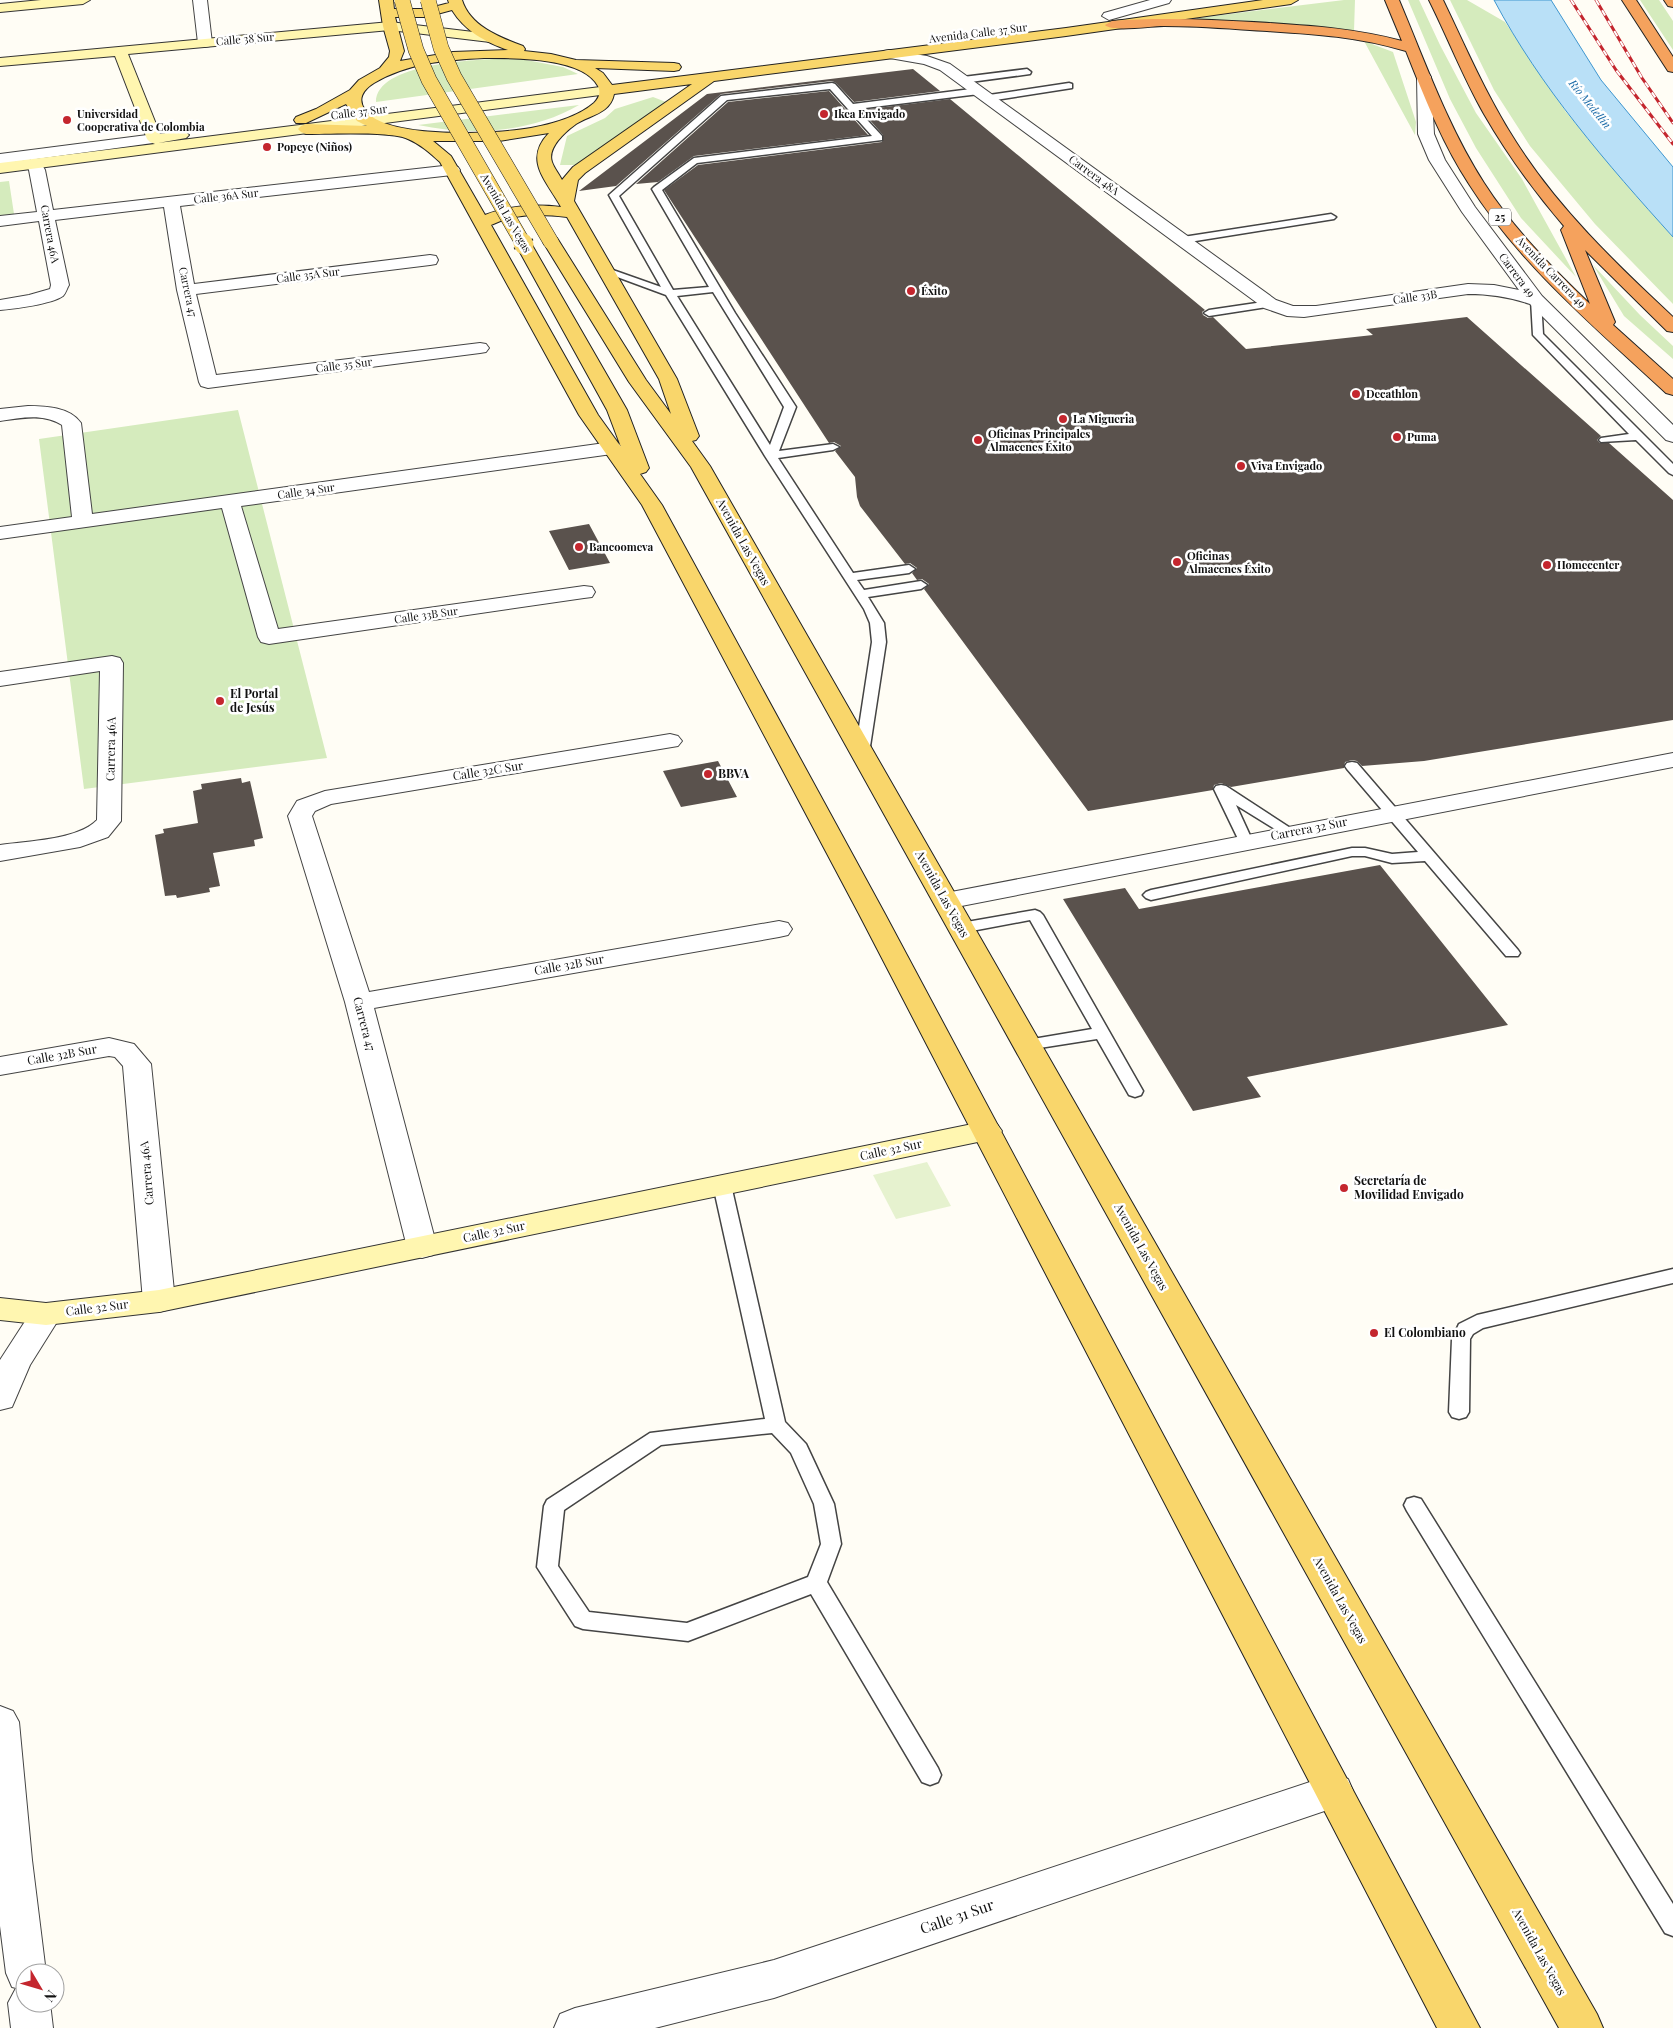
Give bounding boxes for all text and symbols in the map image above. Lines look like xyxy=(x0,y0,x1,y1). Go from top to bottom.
street label: Avenida Calle 37 Sur xyxy=(927,19,1028,46)
street label: Calle 38 Sur xyxy=(215,28,275,49)
water label: Río Medellín xyxy=(1565,75,1615,131)
street label: Calle 37 Sur xyxy=(330,101,388,122)
place label: Universidad Cooperativa de Colombia xyxy=(77,106,205,134)
place label: Ikea Envigado xyxy=(834,106,905,121)
marker: Ikea Envigado xyxy=(818,108,830,120)
marker: Universidad Cooperativa de Colombia xyxy=(61,114,73,126)
place label: Popeye (Niños) xyxy=(277,139,353,154)
marker: Popeye (Niños) xyxy=(261,141,273,153)
street label: Carrera 48A xyxy=(1066,151,1123,198)
street label: Avenida Las Vegas xyxy=(477,170,535,255)
street label: Calle 36A Sur xyxy=(193,185,259,206)
street label: Carrera 46A xyxy=(38,204,63,264)
road number: 25 xyxy=(1489,208,1511,226)
street label: Avenida Carrera 49 xyxy=(1513,233,1589,311)
street label: Carrera 49 xyxy=(1496,250,1538,300)
street label: Calle 35A Sur xyxy=(275,263,341,286)
street label: Carrera 47 xyxy=(176,266,201,319)
place label: Éxito xyxy=(921,283,947,298)
marker: Éxito xyxy=(905,285,917,297)
street label: Calle 33B xyxy=(1392,286,1438,307)
street label: Calle 35 Sur xyxy=(315,354,373,375)
place label: Decathlon xyxy=(1366,386,1418,401)
marker: Decathlon xyxy=(1350,388,1362,400)
place label: La Migueria xyxy=(1073,411,1134,426)
marker: La Migueria xyxy=(1057,413,1069,425)
place label: Oficinas Principales Almacenes Éxito xyxy=(987,426,1090,454)
place label: Puma xyxy=(1407,429,1437,444)
marker: Puma xyxy=(1391,431,1403,443)
marker: Oficinas Principales Almacenes Éxito xyxy=(972,434,984,446)
place label: Viva Envigado xyxy=(1250,458,1322,473)
marker: Viva Envigado xyxy=(1235,460,1247,472)
street label: Calle 34 Sur xyxy=(276,479,336,502)
street label: Avenida Las Vegas xyxy=(713,494,774,588)
place label: Bancoomeva xyxy=(589,539,654,554)
marker: Bancoomeva xyxy=(573,541,585,553)
place label: Oficinas Almacenes Éxito xyxy=(1186,548,1271,576)
marker: Oficinas Almacenes Éxito xyxy=(1171,556,1183,568)
place label: Homecenter xyxy=(1557,557,1620,572)
marker: Homecenter xyxy=(1541,559,1553,571)
street label: Calle 33B Sur xyxy=(393,603,459,626)
place label: El Portal de Jesús xyxy=(230,685,278,715)
marker: El Portal de Jesús xyxy=(214,695,226,707)
street label: Carrera 46A xyxy=(101,716,119,781)
street label: Calle 32C Sur xyxy=(451,756,525,783)
place label: BBVA xyxy=(718,765,750,781)
marker: BBVA xyxy=(702,768,714,780)
street label: Carrera 32 Sur xyxy=(1269,813,1349,843)
street label: Avenida Las Vegas xyxy=(912,846,973,940)
street label: Calle 32B Sur xyxy=(533,950,606,978)
street label: Carrera 47 xyxy=(350,995,380,1053)
street label: Calle 32B Sur xyxy=(26,1040,99,1068)
street label: Calle 32 Sur xyxy=(858,1135,924,1163)
street label: Carrera 46A xyxy=(135,1140,157,1206)
place label: Secretaría de Movilidad Envigado xyxy=(1354,1172,1464,1202)
marker: Secretaría de Movilidad Envigado xyxy=(1338,1182,1350,1194)
street label: Avenida Las Vegas xyxy=(1111,1199,1172,1293)
street label: Calle 32 Sur xyxy=(461,1217,527,1245)
street label: Calle 32 Sur xyxy=(65,1295,130,1319)
place label: El Colombiano xyxy=(1384,1324,1466,1340)
marker: El Colombiano xyxy=(1368,1327,1380,1339)
street label: Avenida Las Vegas xyxy=(1310,1552,1371,1646)
street label: Calle 31 Sur xyxy=(917,1894,997,1938)
street label: Avenida Las Vegas xyxy=(1509,1904,1570,1998)
north arrow xyxy=(15,1963,65,2013)
text: N xyxy=(40,1986,61,2006)

